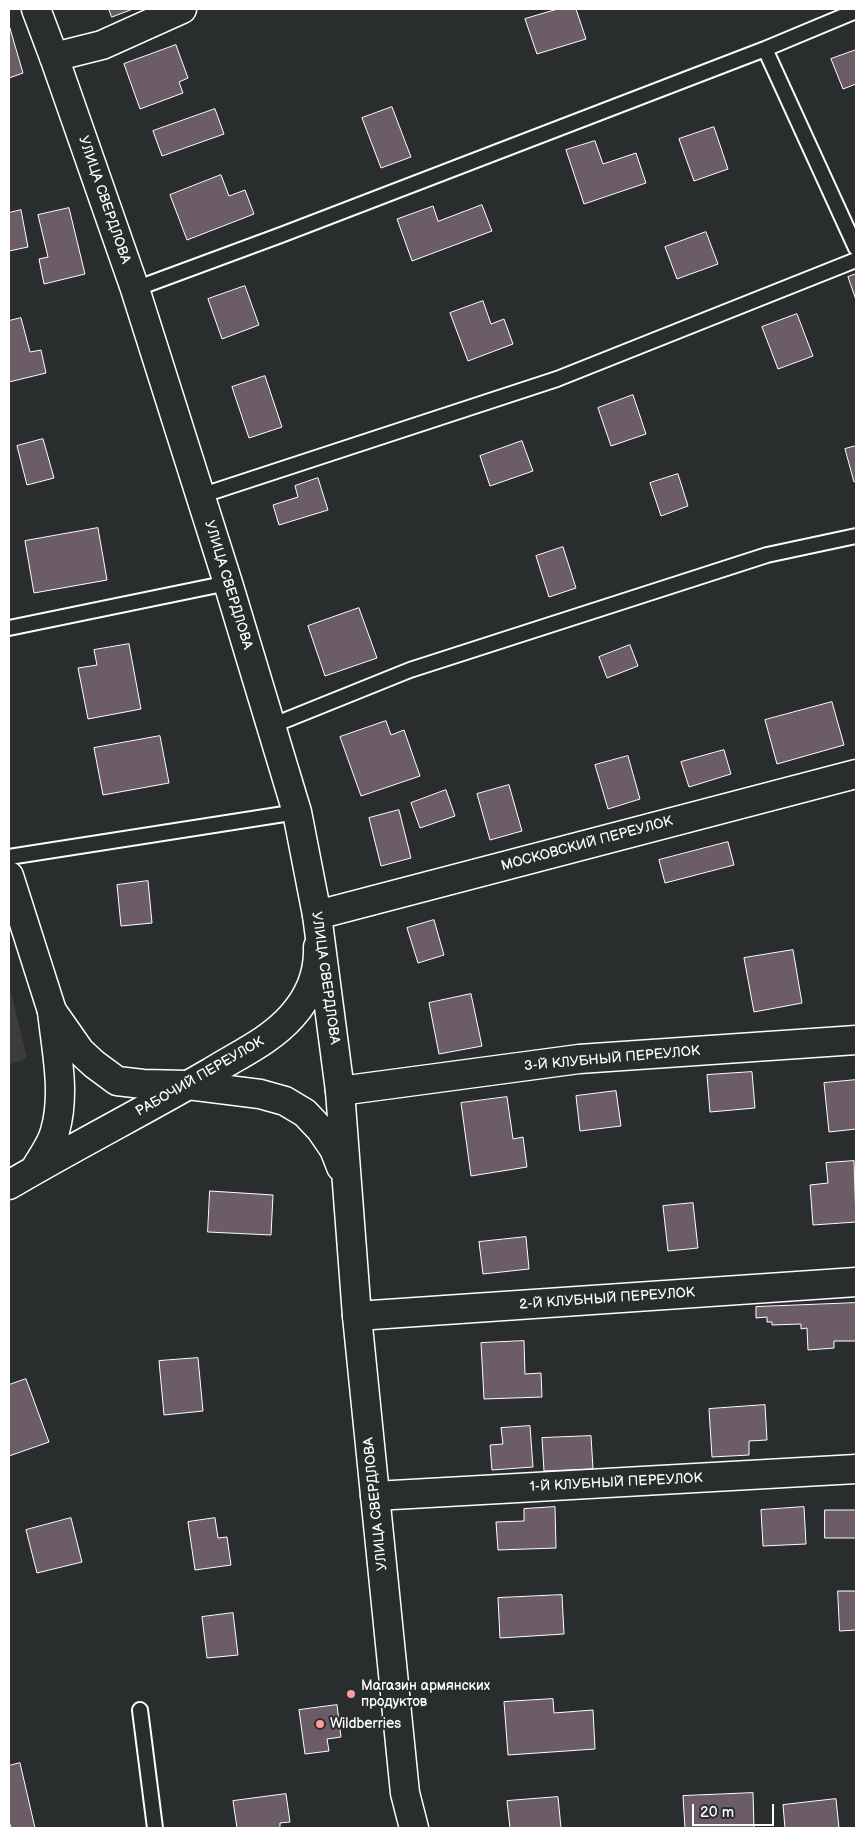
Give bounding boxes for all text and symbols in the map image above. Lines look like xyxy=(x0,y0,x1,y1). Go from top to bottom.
street label: УЛИЦА СВЕРДЛОВА xyxy=(74,134,134,266)
street label: УЛИЦА СВЕРДЛОВА xyxy=(200,519,256,651)
street label: МОСКОВСКИЙ ПЕРЕУЛОК xyxy=(500,813,674,875)
street label: УЛИЦА СВЕРДЛОВА xyxy=(307,911,343,1045)
street label: РАБОЧИЙ ПЕРЕУЛОК xyxy=(133,1033,267,1121)
street label: 3-Й КЛУБНЫЙ ПЕРЕУЛОК xyxy=(523,1043,701,1075)
street label: 2-Й КЛУБНЫЙ ПЕРЕУЛОК xyxy=(519,1284,695,1314)
street label: УЛИЦА СВЕРДЛОВА xyxy=(361,1437,391,1571)
street label: 1-Й КЛУБНЫЙ ПЕРЕУЛОК xyxy=(529,1470,703,1496)
place label: Магазин армянских продуктов xyxy=(361,1678,490,1710)
marker: Магазин армянских продуктов xyxy=(345,1688,357,1700)
place label: Wildberries xyxy=(330,1716,401,1732)
marker: Wildberries xyxy=(314,1718,326,1730)
scale bar xyxy=(695,1794,778,1826)
text: 20 m xyxy=(700,1803,734,1822)

